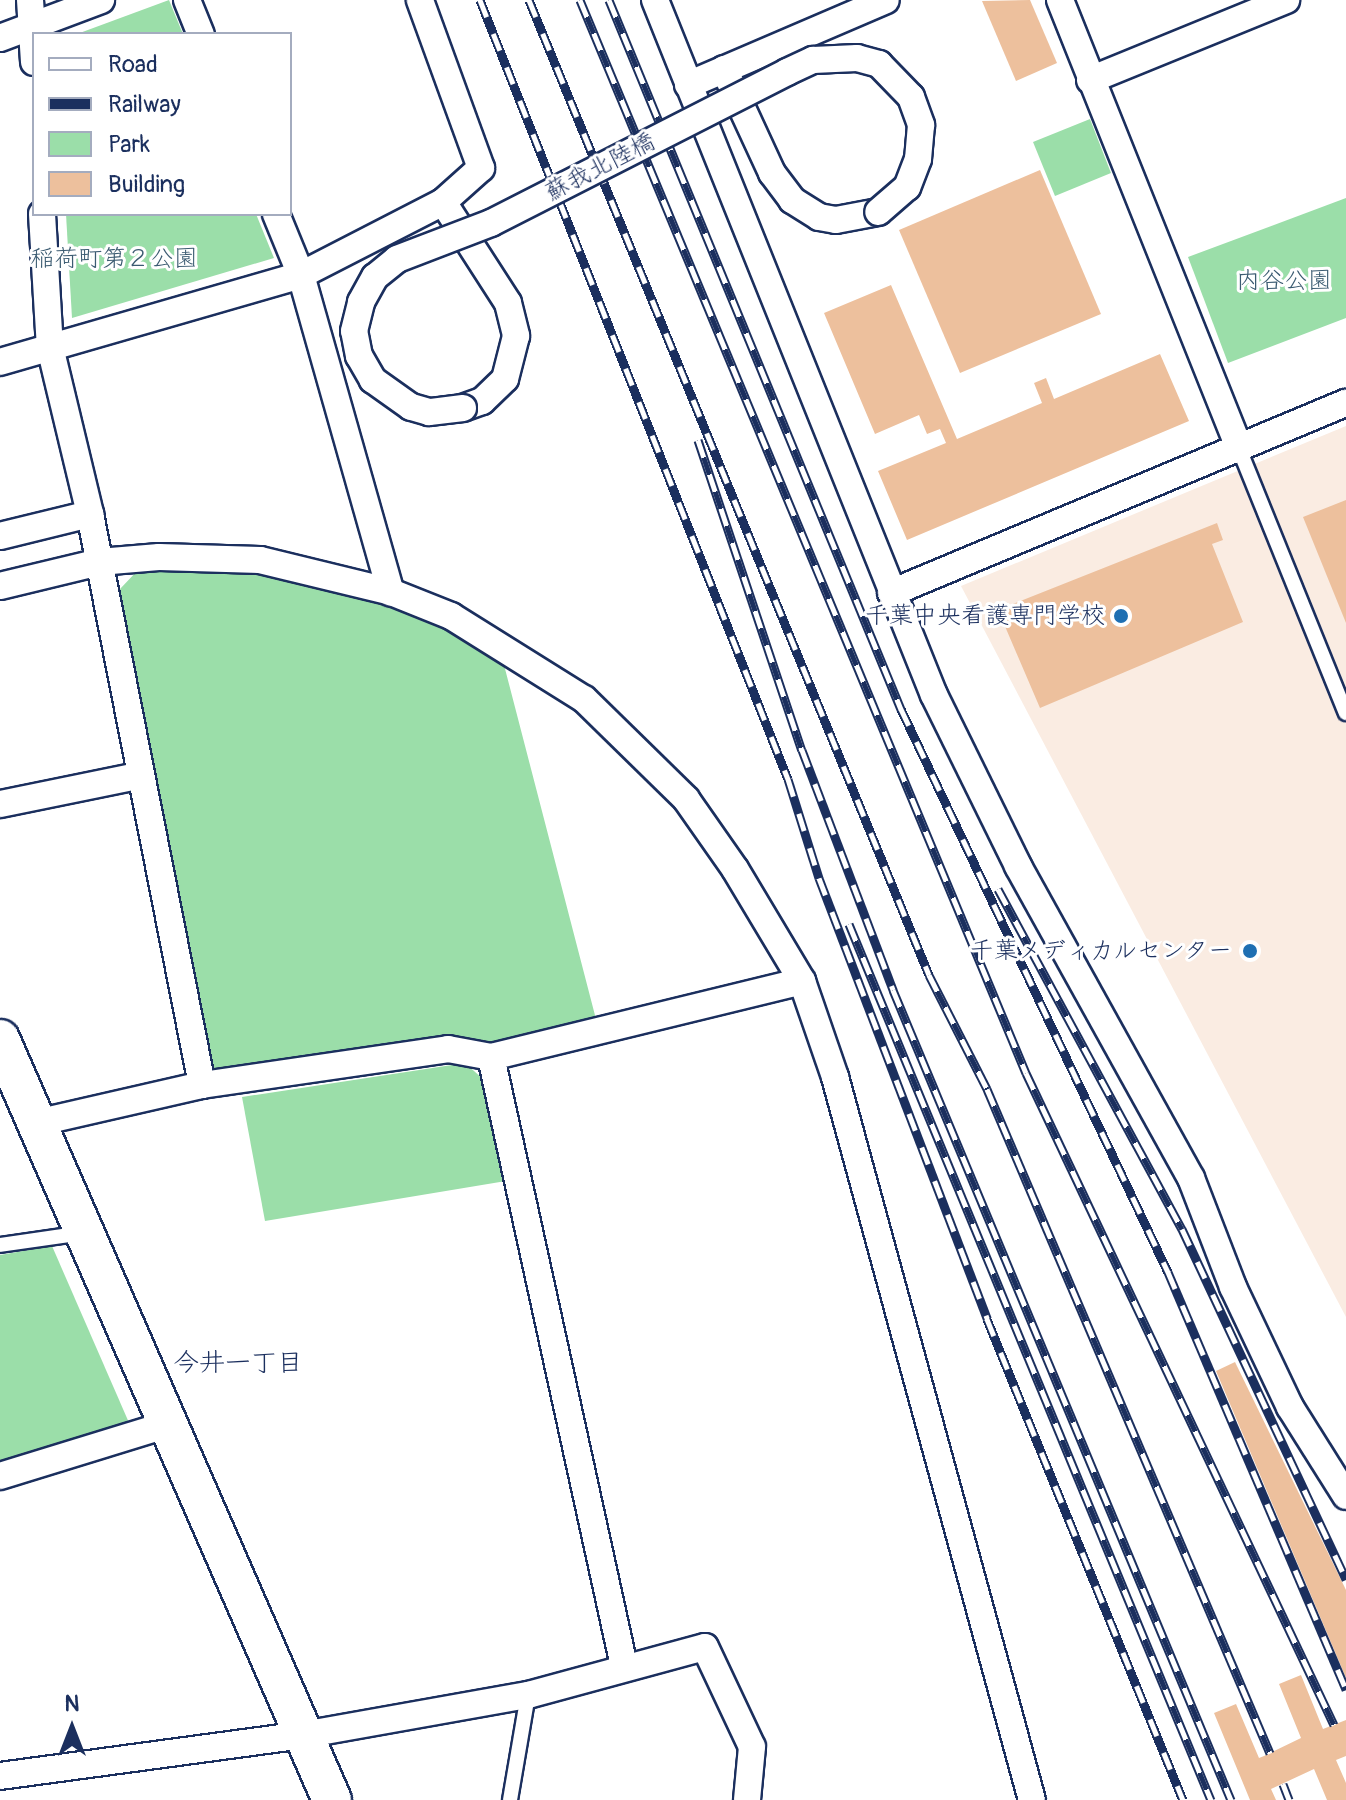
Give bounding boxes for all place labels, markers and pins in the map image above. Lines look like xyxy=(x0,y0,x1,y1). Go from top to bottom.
place label: 千葉中央看護専門学校 xyxy=(865,602,1105,630)
marker: 千葉中央看護専門学校 xyxy=(1112,607,1130,625)
place label: 千葉メディカルセンター xyxy=(968,937,1232,965)
marker: 千葉メディカルセンター xyxy=(1239,940,1261,962)

